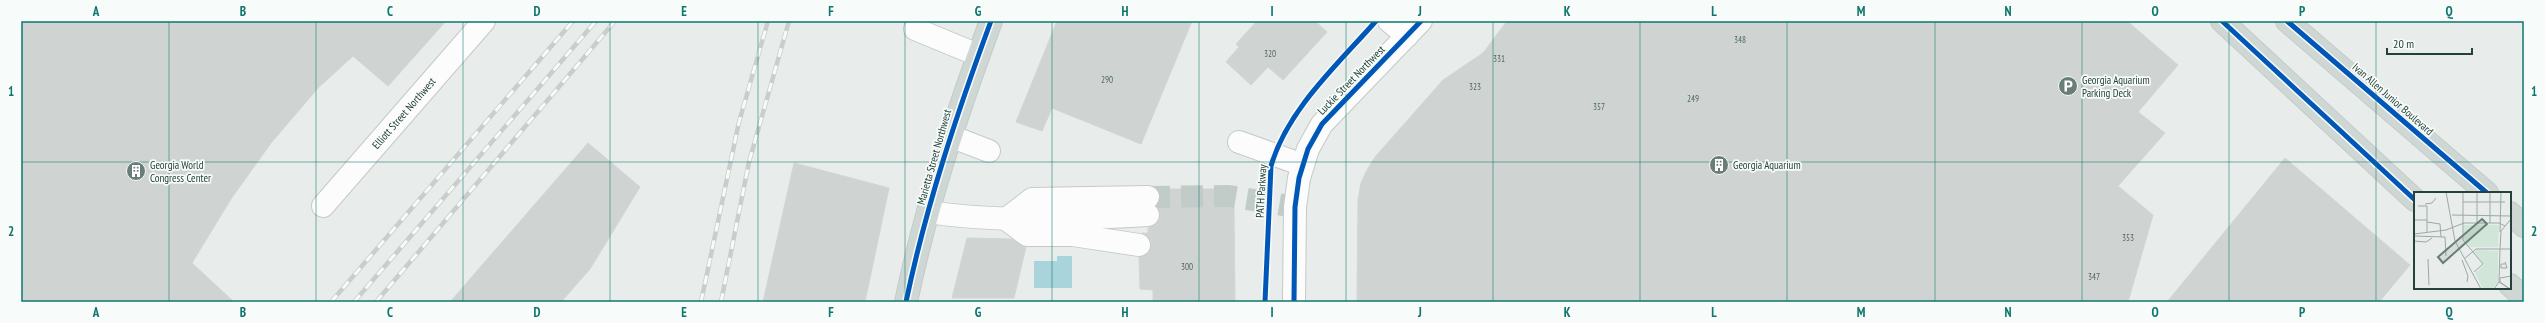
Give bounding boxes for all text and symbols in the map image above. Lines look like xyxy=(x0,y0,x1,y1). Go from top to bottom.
text: A xyxy=(92,3,100,20)
text: B xyxy=(240,3,246,20)
text: C xyxy=(387,3,393,20)
text: D xyxy=(534,3,541,20)
text: E xyxy=(681,3,687,20)
text: F xyxy=(828,3,834,20)
text: G xyxy=(975,3,982,20)
text: H xyxy=(1122,3,1129,20)
text: I xyxy=(1270,3,1274,20)
text: J xyxy=(1417,3,1422,20)
text: K xyxy=(1564,3,1571,20)
text: L xyxy=(1711,3,1717,20)
text: M xyxy=(1857,3,1866,20)
text: N xyxy=(2004,3,2012,20)
text: O xyxy=(2151,3,2159,20)
text: P xyxy=(2299,3,2305,20)
text: Q xyxy=(2445,3,2453,20)
scale bar xyxy=(2387,30,2472,56)
house number: 348 xyxy=(1734,34,1746,45)
text: 20 m xyxy=(2393,36,2414,51)
street label: Luckie Street Northwest xyxy=(1314,42,1388,118)
house number: 320 xyxy=(1264,48,1276,59)
house number: 331 xyxy=(1493,53,1505,64)
street label: Ivan Allen Junior Boulevard xyxy=(2350,60,2437,138)
place label: Georgia Aquarium Parking Deck xyxy=(2082,73,2150,100)
house number: 290 xyxy=(1101,74,1113,85)
street label: Elliott Street Northwest xyxy=(369,75,439,152)
parking icon: Georgia Aquarium Parking Deck xyxy=(2057,75,2079,97)
house number: 323 xyxy=(1469,81,1481,92)
text: 1 xyxy=(8,83,14,100)
text: 1 xyxy=(2531,83,2537,100)
house number: 249 xyxy=(1687,93,1699,104)
house number: 357 xyxy=(1593,101,1605,112)
street label: Marietta Street Northwest xyxy=(914,108,954,206)
building icon: Georgia Aquarium xyxy=(1708,154,1730,176)
place label: Georgia World Congress Center xyxy=(150,158,211,185)
place label: Georgia Aquarium xyxy=(1733,158,1801,172)
building icon: Georgia World Congress Center xyxy=(125,160,147,182)
street label: PATH Parkway xyxy=(1253,163,1269,218)
inset map xyxy=(2414,192,2511,289)
text: 2 xyxy=(8,223,14,240)
text: 2 xyxy=(2531,223,2537,240)
house number: 353 xyxy=(2122,232,2134,243)
house number: 300 xyxy=(1181,261,1193,272)
house number: 347 xyxy=(2088,271,2100,282)
text: A xyxy=(92,304,100,321)
text: B xyxy=(240,304,246,321)
text: C xyxy=(387,304,393,321)
text: D xyxy=(534,304,541,321)
text: E xyxy=(681,304,687,321)
text: F xyxy=(828,304,834,321)
text: G xyxy=(975,304,982,321)
text: H xyxy=(1122,304,1129,321)
text: I xyxy=(1270,304,1274,321)
text: J xyxy=(1417,304,1422,321)
text: K xyxy=(1564,304,1571,321)
text: L xyxy=(1711,304,1717,321)
text: M xyxy=(1857,304,1866,321)
text: N xyxy=(2004,304,2012,321)
text: O xyxy=(2151,304,2159,321)
text: P xyxy=(2299,304,2305,321)
text: Q xyxy=(2445,304,2453,321)

